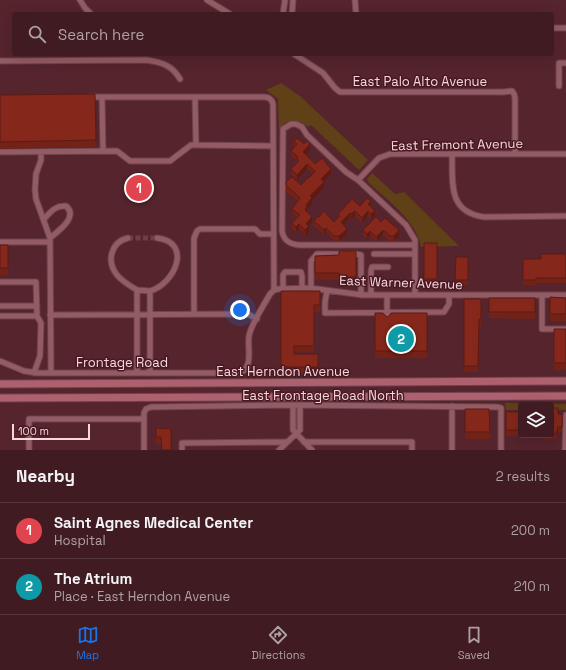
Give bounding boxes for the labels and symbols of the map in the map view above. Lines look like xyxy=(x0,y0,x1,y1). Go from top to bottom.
street label: East Palo Alto Avenue xyxy=(353,73,487,90)
street label: East Fremont Avenue xyxy=(391,135,523,154)
pin: 1 xyxy=(126,173,152,203)
street label: East Warner Avenue xyxy=(339,272,463,293)
your location xyxy=(230,300,250,320)
pin: 2 xyxy=(388,324,414,354)
street label: Frontage Road xyxy=(76,354,168,371)
street label: East Herndon Avenue xyxy=(216,363,350,380)
street label: East Frontage Road North xyxy=(242,387,404,404)
scale bar xyxy=(12,422,90,441)

